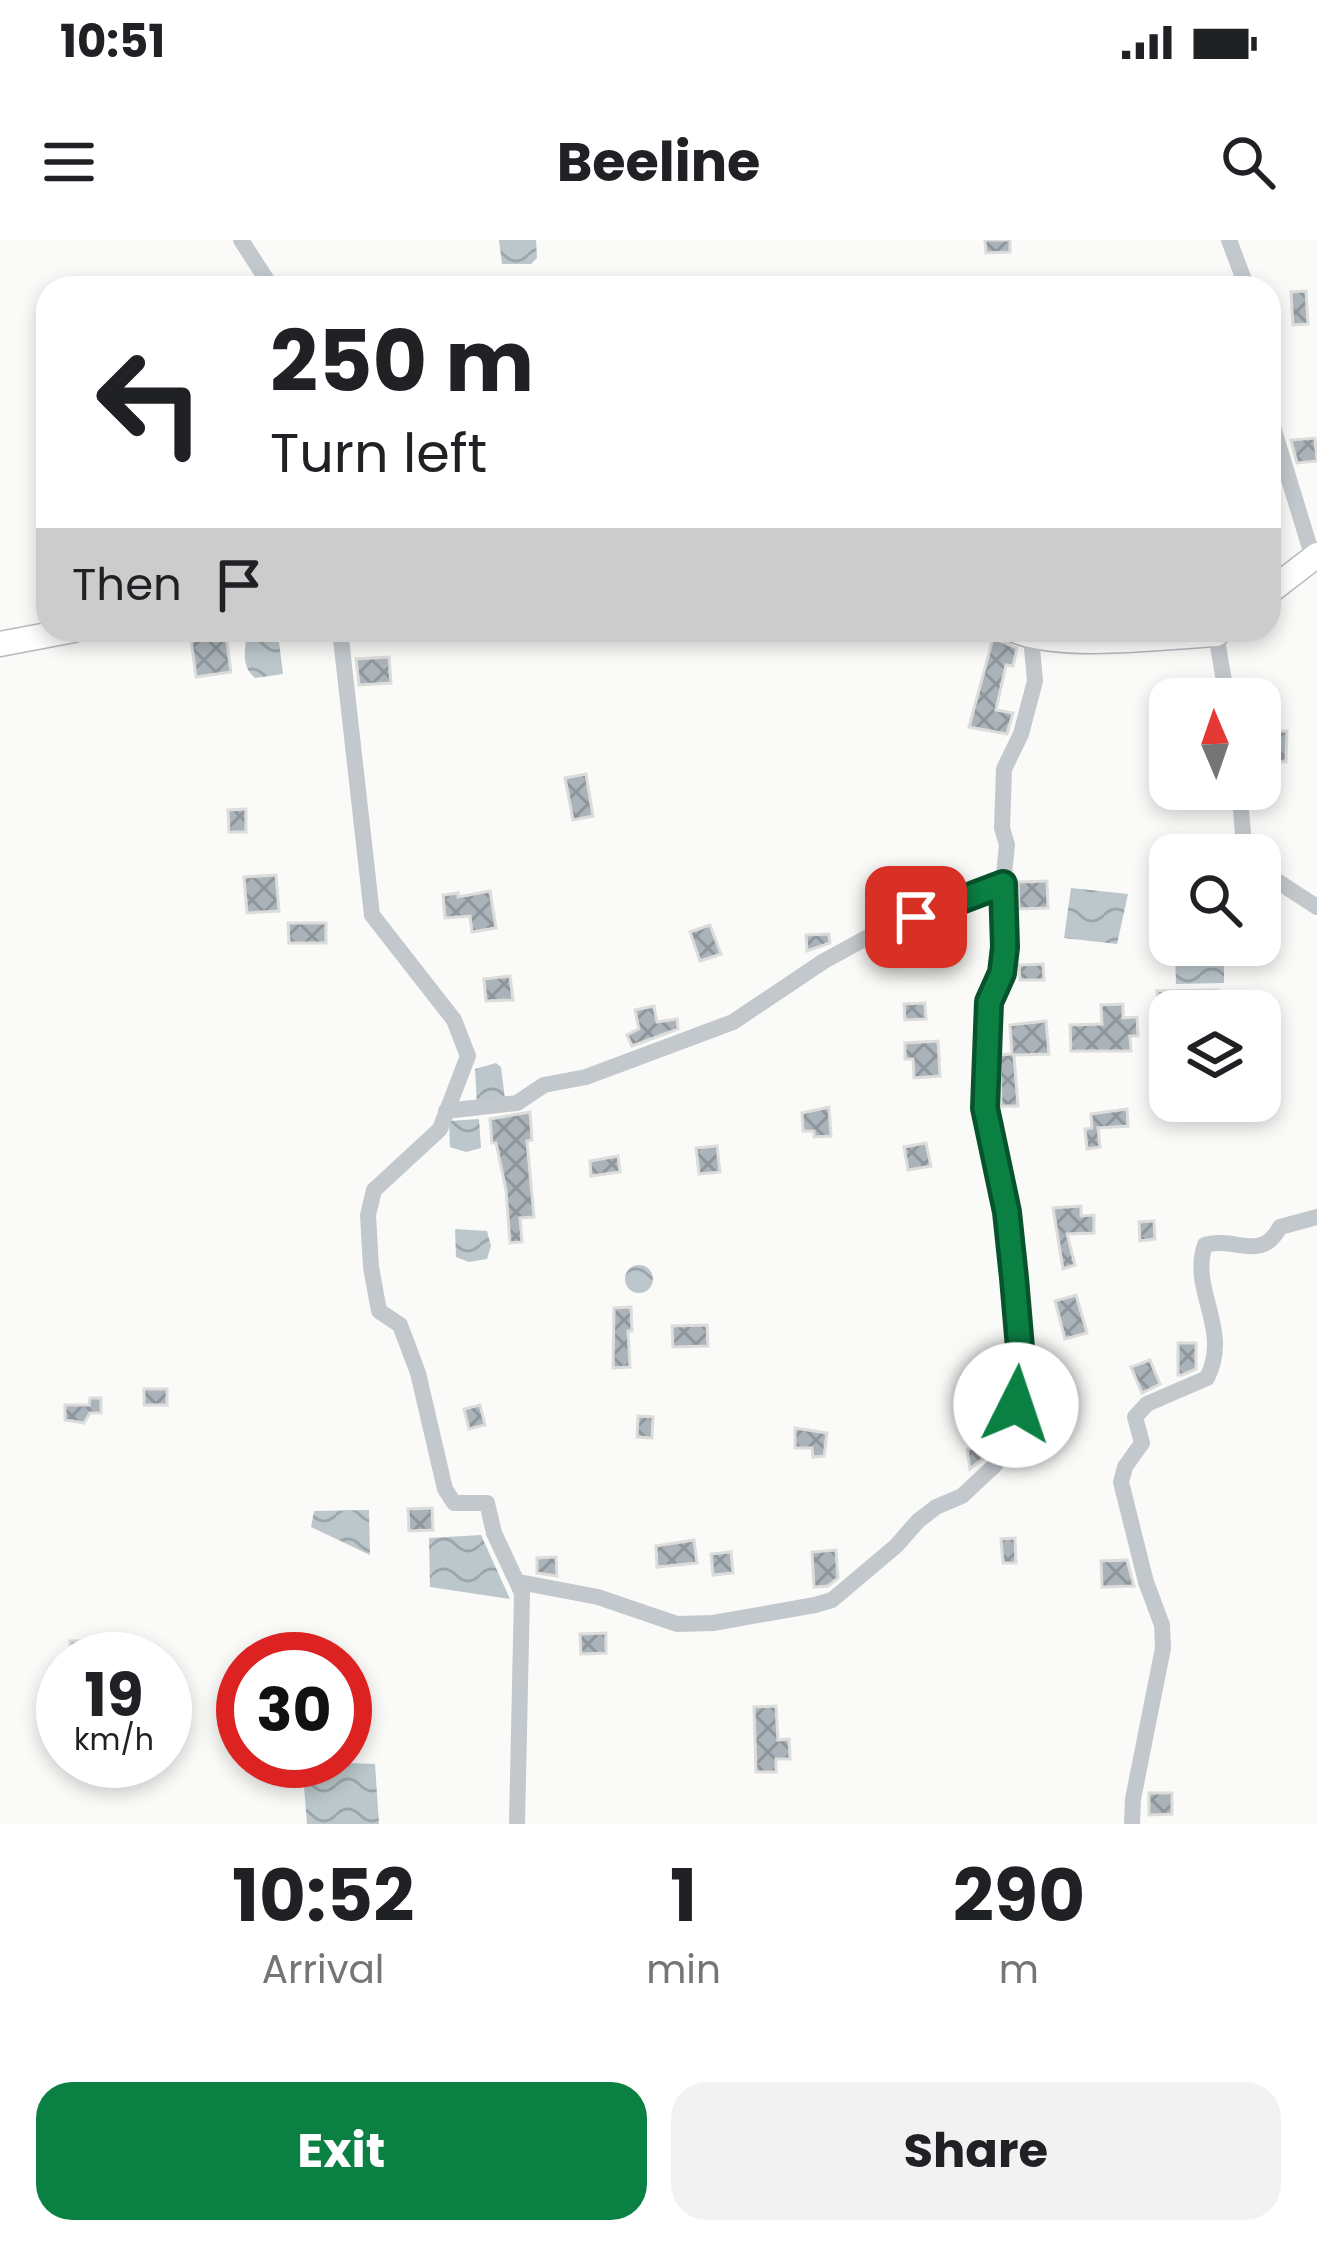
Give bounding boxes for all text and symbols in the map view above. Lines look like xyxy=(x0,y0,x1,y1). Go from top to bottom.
text: 10:51 xyxy=(60,10,165,73)
text: Beeline xyxy=(557,124,760,200)
icon: menu xyxy=(36,129,102,195)
icon: search xyxy=(1215,129,1281,195)
text: 250 m xyxy=(270,303,534,420)
icon: left xyxy=(72,324,228,480)
text: Turn left xyxy=(270,415,487,491)
icon: arrive xyxy=(206,552,272,618)
text: Then xyxy=(72,553,182,616)
north arrow xyxy=(1149,678,1281,810)
map controls xyxy=(1149,678,1281,1122)
button: search xyxy=(1149,834,1281,966)
pin xyxy=(865,866,967,968)
icon: arrive xyxy=(883,884,949,950)
button: layers xyxy=(1149,990,1281,1122)
position arrow xyxy=(953,1342,1079,1468)
speed limit sign: 30 xyxy=(216,1632,372,1788)
text: 19 xyxy=(84,1653,144,1737)
text: km/h xyxy=(74,1718,154,1761)
text: 10:52 xyxy=(232,1845,414,1946)
text: 1 xyxy=(670,1845,697,1946)
text: 290 xyxy=(953,1845,1085,1946)
text: Arrival xyxy=(262,1942,384,1997)
text: min xyxy=(646,1942,721,1997)
text: m xyxy=(999,1942,1039,1997)
button: Exit xyxy=(36,2082,647,2220)
button: Share xyxy=(671,2082,1281,2220)

